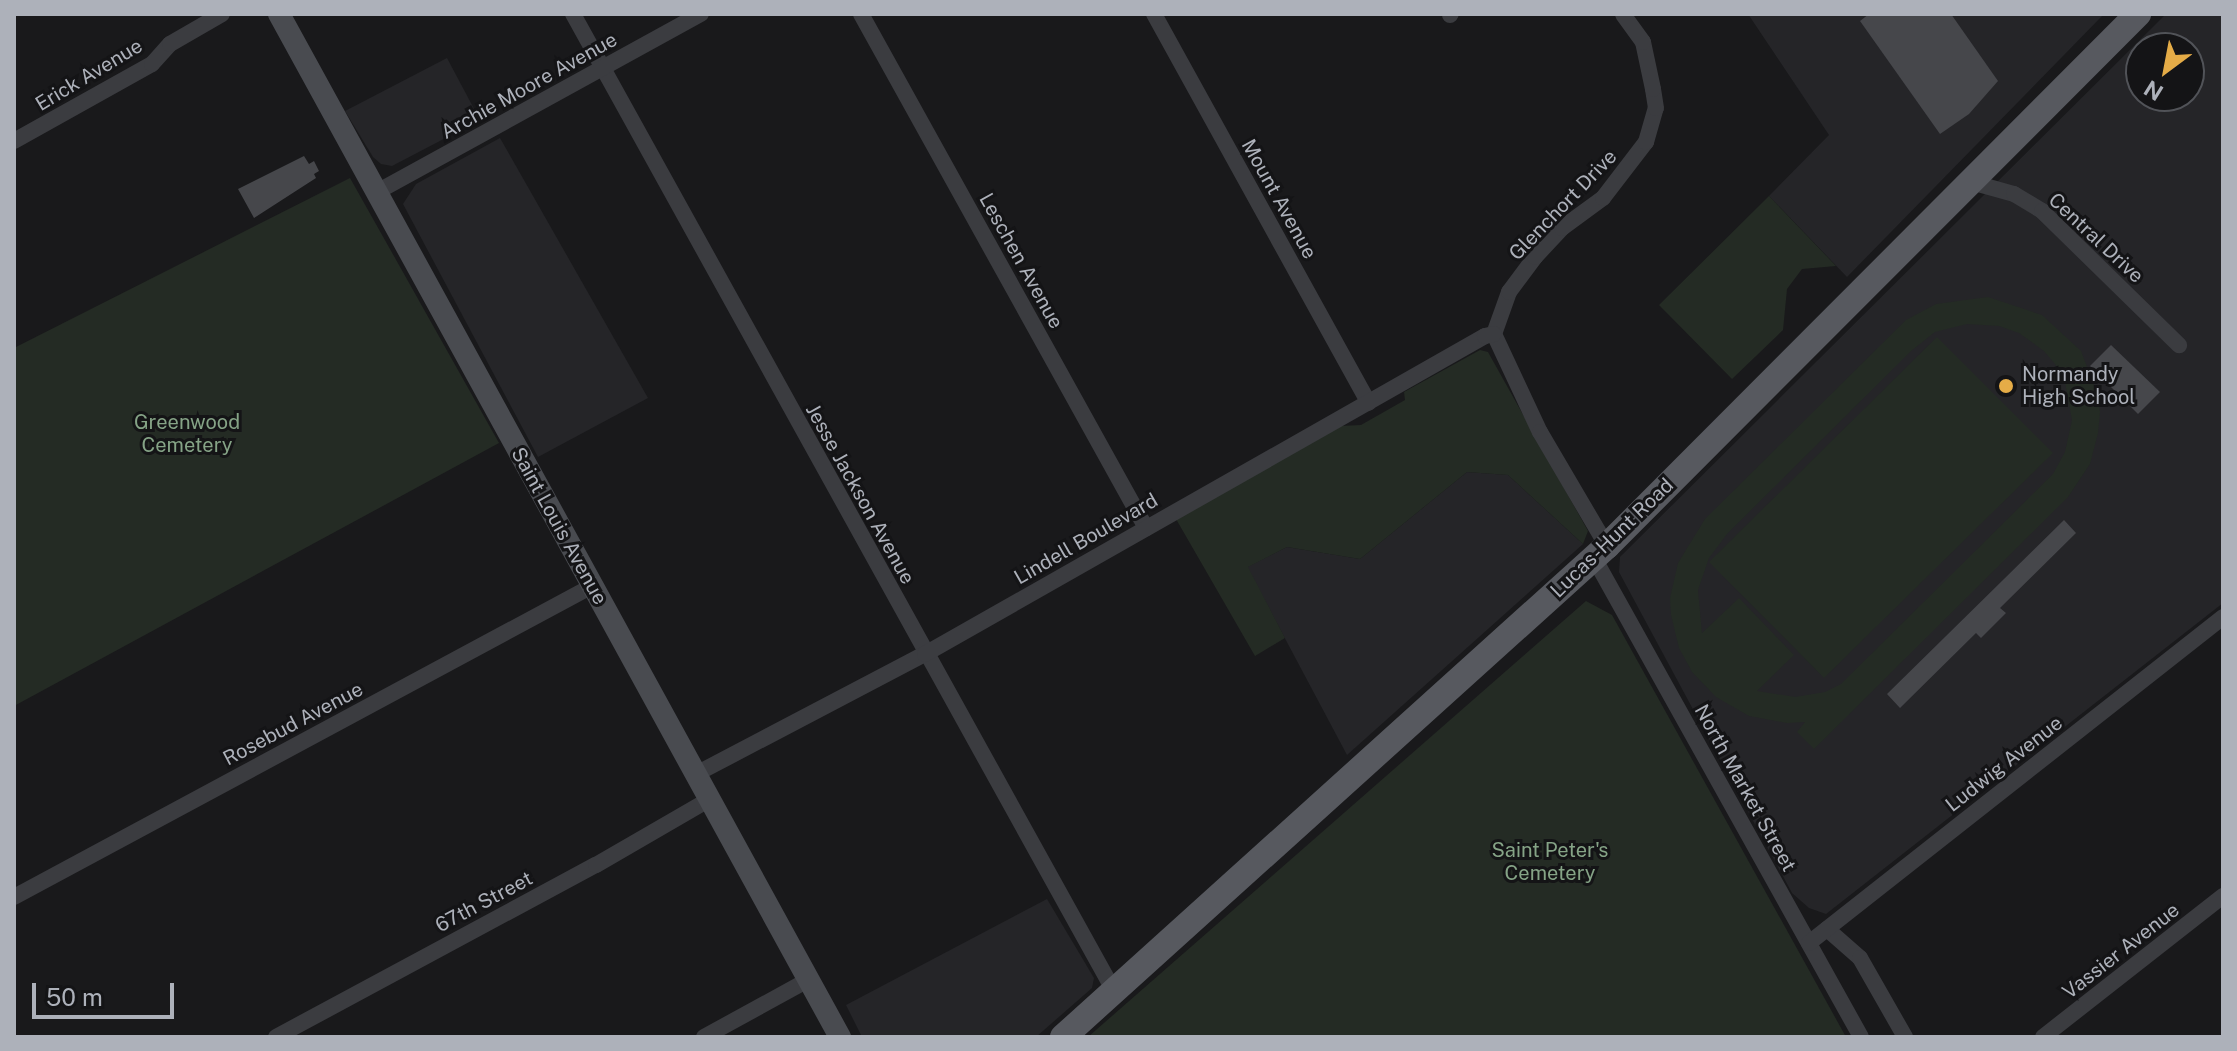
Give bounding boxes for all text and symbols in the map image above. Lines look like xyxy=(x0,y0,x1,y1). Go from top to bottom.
street label: Archie Moore Avenue xyxy=(437,28,621,144)
north arrow xyxy=(2125,32,2205,112)
street label: Erick Avenue xyxy=(31,34,147,116)
text: N xyxy=(2139,75,2168,106)
street label: Mount Avenue xyxy=(1236,135,1322,263)
street label: Glenchort Drive xyxy=(1504,145,1622,265)
street label: Central Drive xyxy=(2043,188,2149,288)
street label: Leschen Avenue xyxy=(974,189,1068,333)
place label: Normandy High School xyxy=(2022,362,2135,409)
marker: Normandy High School xyxy=(1997,377,2015,395)
street label: Jesse Jackson Avenue xyxy=(800,400,920,588)
park label: Greenwood Cemetery xyxy=(134,411,240,458)
street label: Saint Louis Avenue xyxy=(506,443,612,609)
street label: Lucas-Hunt Road xyxy=(1546,473,1678,603)
street label: Lindell Boulevard xyxy=(1010,488,1162,590)
street label: Rosebud Avenue xyxy=(219,677,367,771)
street label: North Market Street xyxy=(1689,700,1801,876)
street label: Ludwig Avenue xyxy=(1941,711,2067,817)
park label: Saint Peter's Cemetery xyxy=(1492,839,1608,886)
street label: 67th Street xyxy=(431,866,537,938)
street label: Vassier Avenue xyxy=(2058,898,2184,1004)
scale bar xyxy=(36,967,178,1017)
text: 50 m xyxy=(46,983,103,1011)

